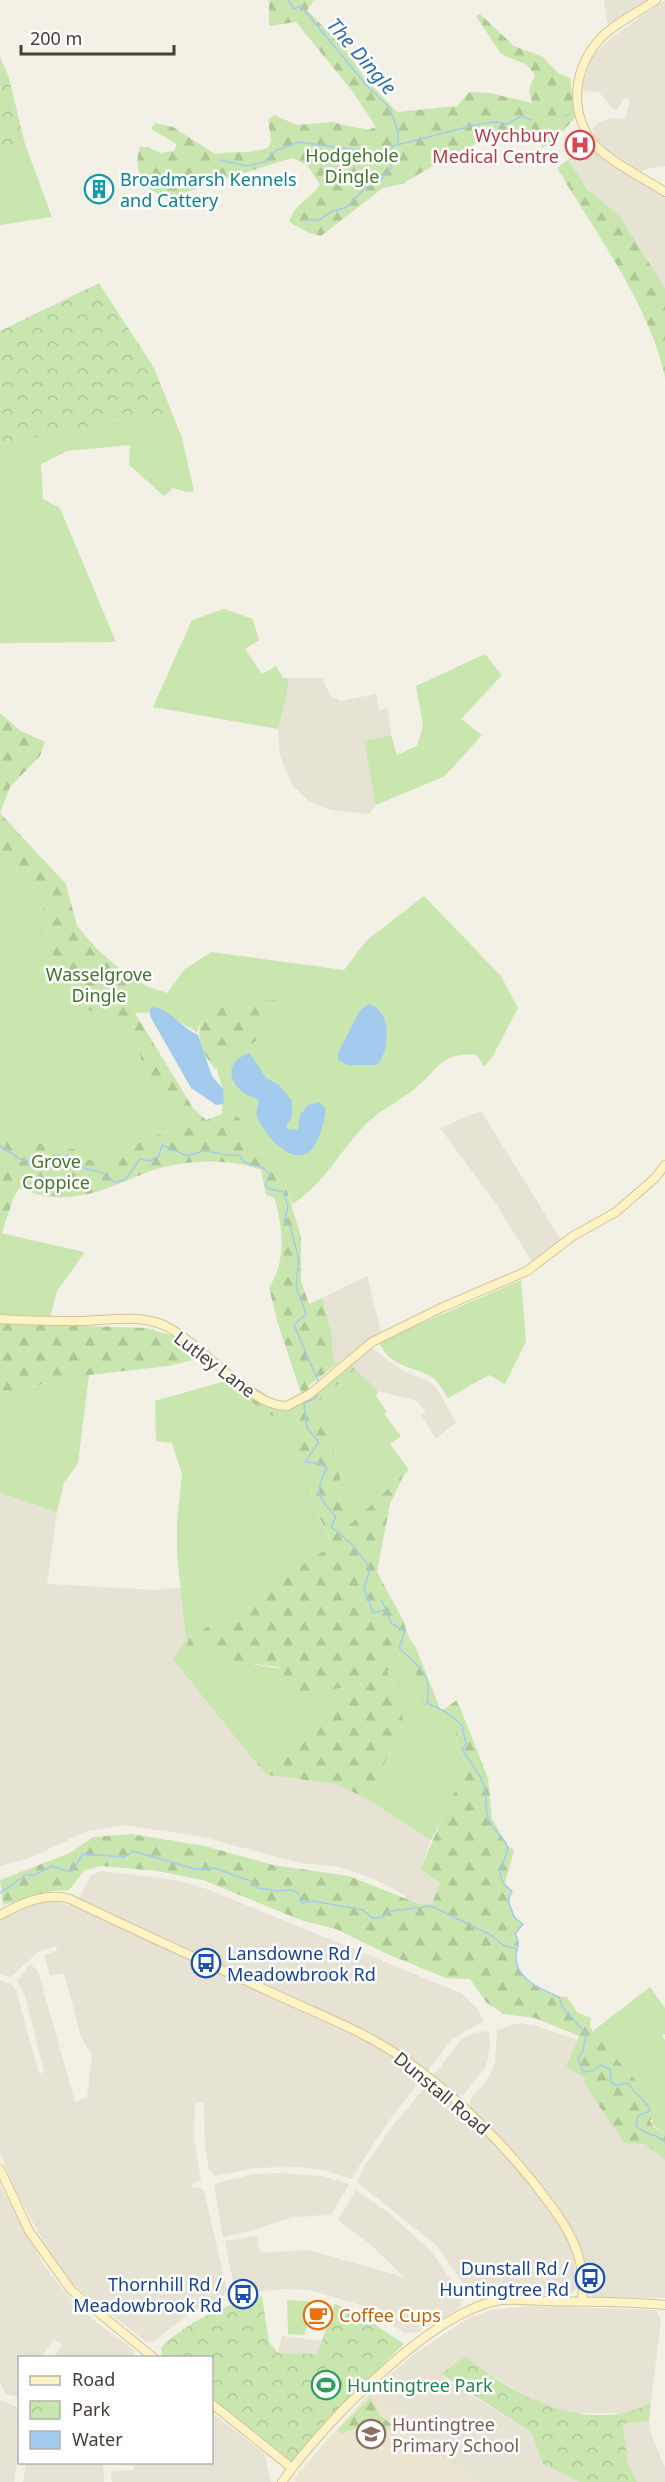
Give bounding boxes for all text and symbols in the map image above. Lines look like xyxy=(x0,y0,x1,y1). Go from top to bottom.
water label: The Dingle xyxy=(321,12,403,100)
scale bar xyxy=(21,18,174,56)
text: 200 m xyxy=(30,26,82,50)
place label: Wychbury Medical Centre xyxy=(432,123,560,168)
hospital icon: Wychbury Medical Centre xyxy=(564,129,596,161)
park label: Hodgehole Dingle xyxy=(305,143,399,188)
place label: Broadmarsh Kennels and Cattery xyxy=(120,167,297,212)
building icon: Broadmarsh Kennels and Cattery xyxy=(83,173,115,205)
park label: Wasselgrove Dingle xyxy=(46,962,152,1007)
park label: Grove Coppice xyxy=(22,1149,90,1194)
street label: Lutley Lane xyxy=(169,1325,261,1403)
place label: Lansdowne Rd / Meadowbrook Rd xyxy=(227,1941,376,1986)
bus stop icon: Lansdowne Rd / Meadowbrook Rd xyxy=(190,1947,222,1979)
street label: Dunstall Road xyxy=(389,2046,495,2140)
place label: Dunstall Rd / Huntingtree Rd xyxy=(439,2256,569,2301)
bus stop icon: Dunstall Rd / Huntingtree Rd xyxy=(574,2262,606,2294)
place label: Thornhill Rd / Meadowbrook Rd xyxy=(73,2272,222,2317)
bus stop icon: Thornhill Rd / Meadowbrook Rd xyxy=(227,2278,259,2310)
cafe icon: Coffee Cups xyxy=(302,2299,334,2331)
place label: Coffee Cups xyxy=(339,2303,441,2327)
legend xyxy=(18,2356,213,2464)
text: Road xyxy=(72,2367,115,2391)
sports icon: Huntingtree Park xyxy=(310,2369,342,2401)
place label: Huntingtree Park xyxy=(347,2373,493,2397)
text: Park xyxy=(72,2397,110,2421)
place label: Huntingtree Primary School xyxy=(392,2412,519,2457)
school or university icon: Huntingtree Primary School xyxy=(355,2418,387,2450)
text: Water xyxy=(72,2427,123,2451)

